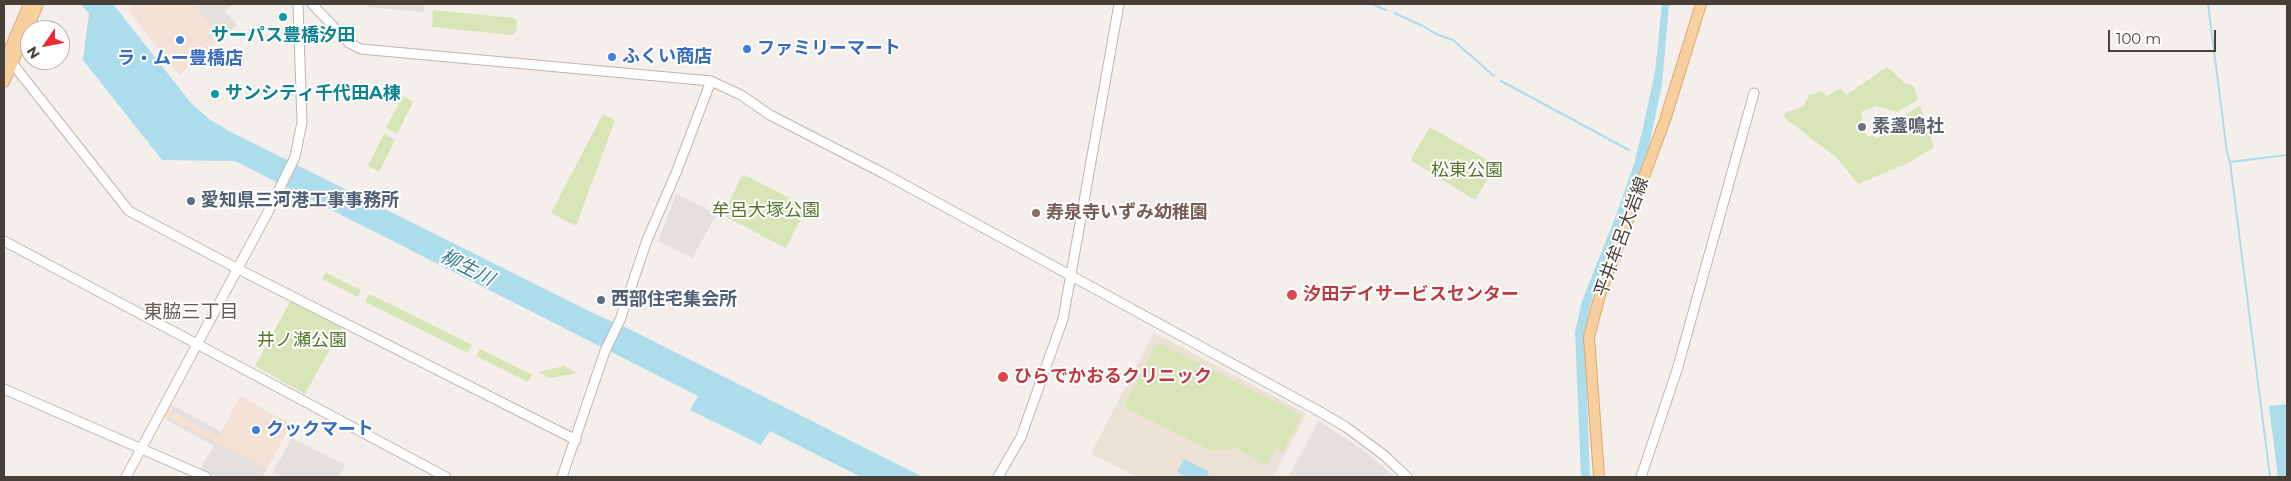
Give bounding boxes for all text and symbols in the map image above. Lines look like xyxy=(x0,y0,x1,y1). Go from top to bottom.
marker: サーパス豊橋汐田 xyxy=(277,11,289,23)
north arrow xyxy=(20,20,70,70)
scale bar xyxy=(2111,20,2218,52)
place label: サーパス豊橋汐田 xyxy=(211,25,355,47)
text: 100 m xyxy=(2116,29,2161,48)
marker: ラ・ムー豊橋店 xyxy=(174,34,186,46)
place label: ファミリーマート xyxy=(757,38,901,60)
text: N xyxy=(23,43,44,62)
marker: ファミリーマート xyxy=(741,43,753,55)
place label: ふくい商店 xyxy=(622,46,712,68)
place label: ラ・ムー豊橋店 xyxy=(117,48,243,70)
marker: ふくい商店 xyxy=(606,51,618,63)
place label: サンシティ千代田A棟 xyxy=(225,83,401,105)
marker: サンシティ千代田A棟 xyxy=(209,88,221,100)
place label: 素盞鳴社 xyxy=(1872,116,1944,138)
marker: 素盞鳴社 xyxy=(1856,121,1868,133)
park label: 松東公園 xyxy=(1431,160,1503,182)
street label: 平井牟呂大岩線 xyxy=(1590,174,1654,300)
place label: 愛知県三河港工事事務所 xyxy=(201,190,399,212)
marker: 愛知県三河港工事事務所 xyxy=(185,195,197,207)
park label: 牟呂大塚公園 xyxy=(712,200,820,222)
place label: 寿泉寺いずみ幼稚園 xyxy=(1046,202,1208,224)
marker: 寿泉寺いずみ幼稚園 xyxy=(1030,207,1042,219)
water label: 柳生川 xyxy=(436,245,498,291)
place label: 汐田デイサービスセンター xyxy=(1303,284,1519,306)
marker: 汐田デイサービスセンター xyxy=(1285,288,1299,302)
place label: 西部住宅集会所 xyxy=(611,289,737,311)
marker: 西部住宅集会所 xyxy=(595,294,607,306)
district label: 東脇三丁目 xyxy=(144,301,238,323)
park label: 井ノ瀬公園 xyxy=(257,330,347,352)
place label: ひらでかおるクリニック xyxy=(1014,366,1212,388)
marker: ひらでかおるクリニック xyxy=(996,370,1010,384)
place label: クックマート xyxy=(266,419,374,441)
marker: クックマート xyxy=(250,424,262,436)

